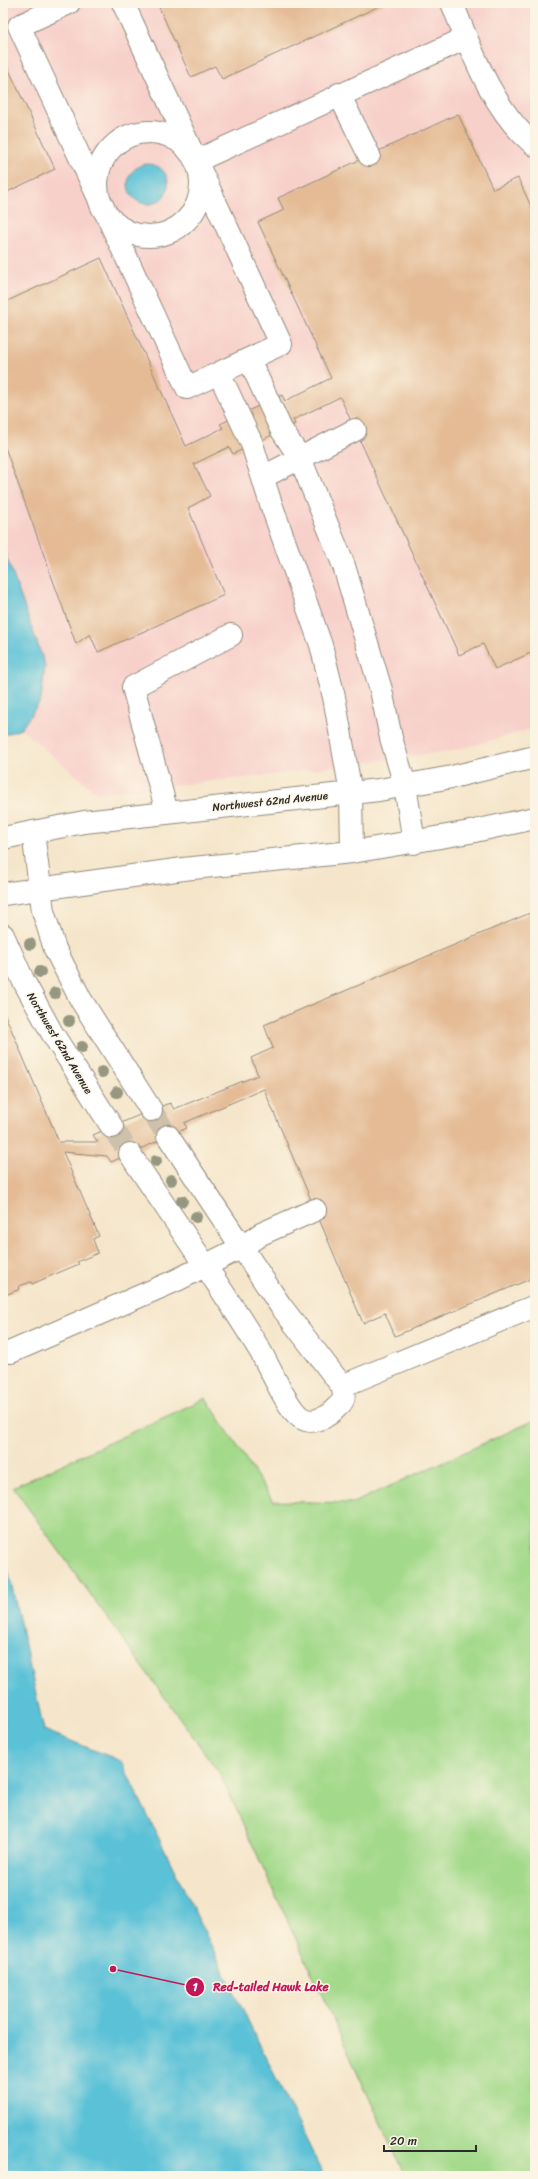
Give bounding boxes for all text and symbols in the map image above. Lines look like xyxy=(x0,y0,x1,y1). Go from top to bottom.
street label: Northwest 62nd Avenue xyxy=(211,786,330,817)
street label: Northwest 62nd Avenue xyxy=(22,989,98,1099)
callout: Red-tailed Hawk Lake xyxy=(185,1975,337,1999)
text: 1 xyxy=(192,1976,198,1998)
text: Red-tailed Hawk Lake xyxy=(212,1976,330,1998)
scale bar xyxy=(384,2127,476,2153)
text: 20 m xyxy=(390,2130,417,2152)

